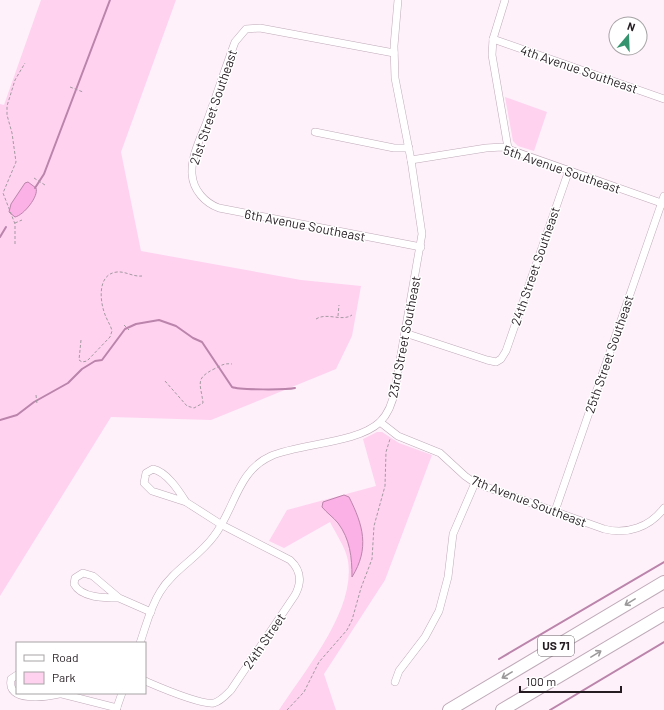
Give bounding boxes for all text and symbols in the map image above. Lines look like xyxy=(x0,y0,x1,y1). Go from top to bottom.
north arrow xyxy=(608,16,648,56)
text: N xyxy=(626,19,637,33)
street label: 4th Avenue Southeast xyxy=(518,41,640,97)
street label: 21st Street Southeast xyxy=(186,47,240,167)
street label: 5th Avenue Southeast xyxy=(501,141,623,197)
street label: 6th Avenue Southeast xyxy=(243,205,367,245)
street label: 24th Street Southeast xyxy=(507,205,563,327)
street label: 23rd Street Southeast xyxy=(384,275,424,399)
street label: 25th Street Southeast xyxy=(581,293,637,415)
street label: 7th Avenue Southeast xyxy=(469,472,589,530)
one-way arrow xyxy=(625,598,637,606)
street label: 24th Street xyxy=(239,610,289,672)
road number: US 71 xyxy=(538,636,574,656)
legend xyxy=(16,642,146,694)
text: Road xyxy=(52,650,79,664)
one-way arrow xyxy=(590,650,602,658)
scale bar xyxy=(520,668,621,694)
text: Park xyxy=(52,670,76,684)
one-way arrow xyxy=(501,672,513,680)
text: 100 m xyxy=(526,674,556,688)

